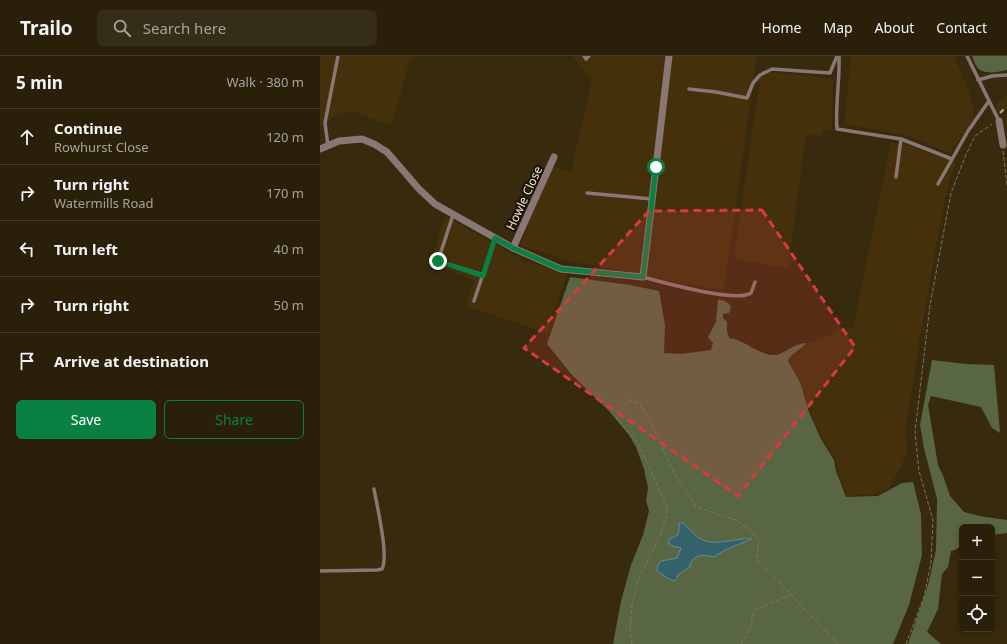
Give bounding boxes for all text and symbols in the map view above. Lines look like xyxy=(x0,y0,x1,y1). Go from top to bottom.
search box xyxy=(97,10,377,46)
text: Trailo xyxy=(20,15,73,41)
icon: search xyxy=(111,17,133,39)
text: Search here xyxy=(143,18,226,38)
text: Home xyxy=(762,18,801,37)
text: Map xyxy=(823,18,853,37)
text: About xyxy=(875,18,914,37)
text: Contact xyxy=(936,18,987,37)
text: 5 min xyxy=(16,71,63,94)
text: Walk · 380 m xyxy=(226,73,304,91)
text: Continue xyxy=(54,118,122,138)
icon: ahead xyxy=(16,126,38,148)
text: 120 m xyxy=(266,128,304,146)
text: Rowhurst Close xyxy=(54,138,149,156)
route start xyxy=(647,158,665,176)
street label: Howle Close xyxy=(502,163,546,233)
text: Turn right xyxy=(54,174,129,194)
icon: right xyxy=(16,182,38,204)
text: 170 m xyxy=(266,184,304,202)
text: Watermills Road xyxy=(54,194,154,212)
icon: left xyxy=(16,238,38,260)
text: Turn left xyxy=(54,239,118,259)
text: 40 m xyxy=(274,240,304,258)
route end xyxy=(429,252,447,270)
icon: right xyxy=(16,294,38,316)
text: Turn right xyxy=(54,295,129,315)
text: 50 m xyxy=(274,296,304,314)
icon: arrive xyxy=(16,350,38,372)
text: Arrive at destination xyxy=(54,351,209,371)
button: Save xyxy=(16,400,156,439)
button: Share xyxy=(164,400,304,439)
map controls xyxy=(959,524,995,632)
button: + xyxy=(959,524,995,560)
button: − xyxy=(959,560,995,596)
button: locate xyxy=(959,596,995,632)

